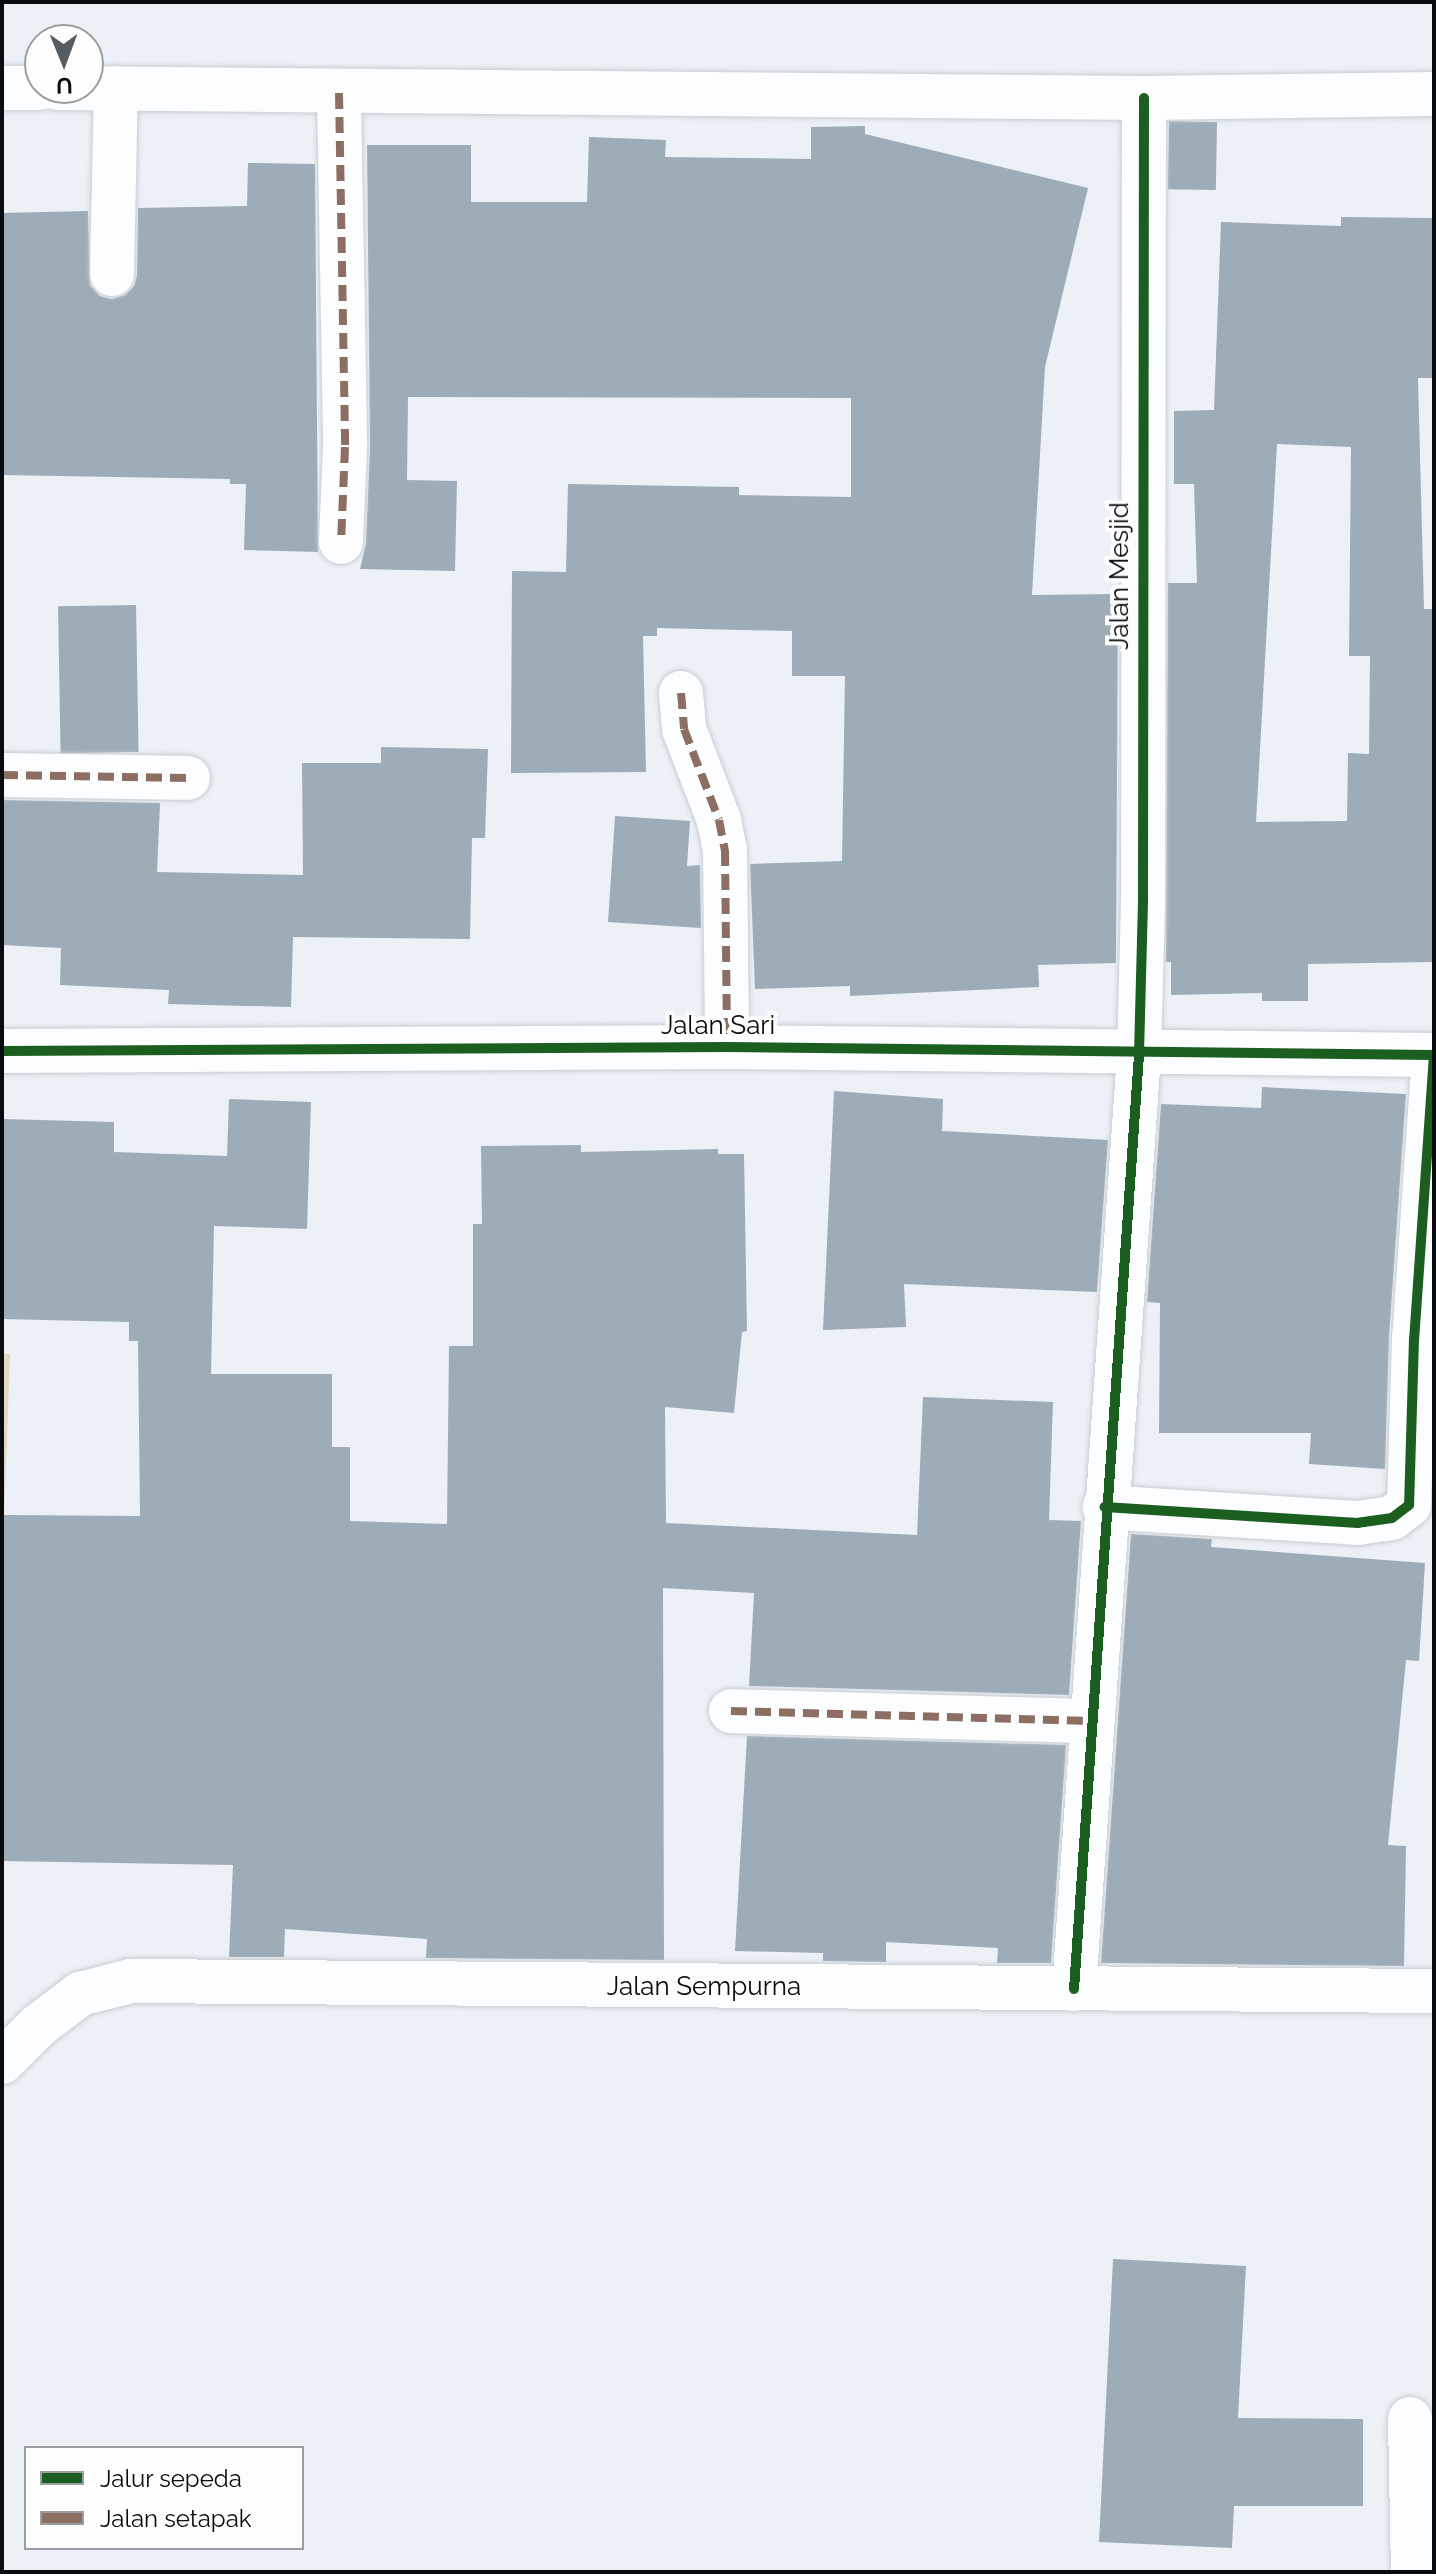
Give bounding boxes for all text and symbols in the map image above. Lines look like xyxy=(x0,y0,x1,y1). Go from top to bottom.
north arrow xyxy=(24,24,104,104)
text: U xyxy=(56,73,73,99)
street label: Jalan Mesjid xyxy=(1104,502,1136,650)
street label: Jalan Sari xyxy=(661,1010,775,1042)
street label: Jalan Sempurna xyxy=(607,1971,801,2003)
legend xyxy=(24,2446,304,2550)
text: Jalur sepeda xyxy=(100,2464,242,2493)
text: Jalan setapak xyxy=(100,2504,251,2533)

